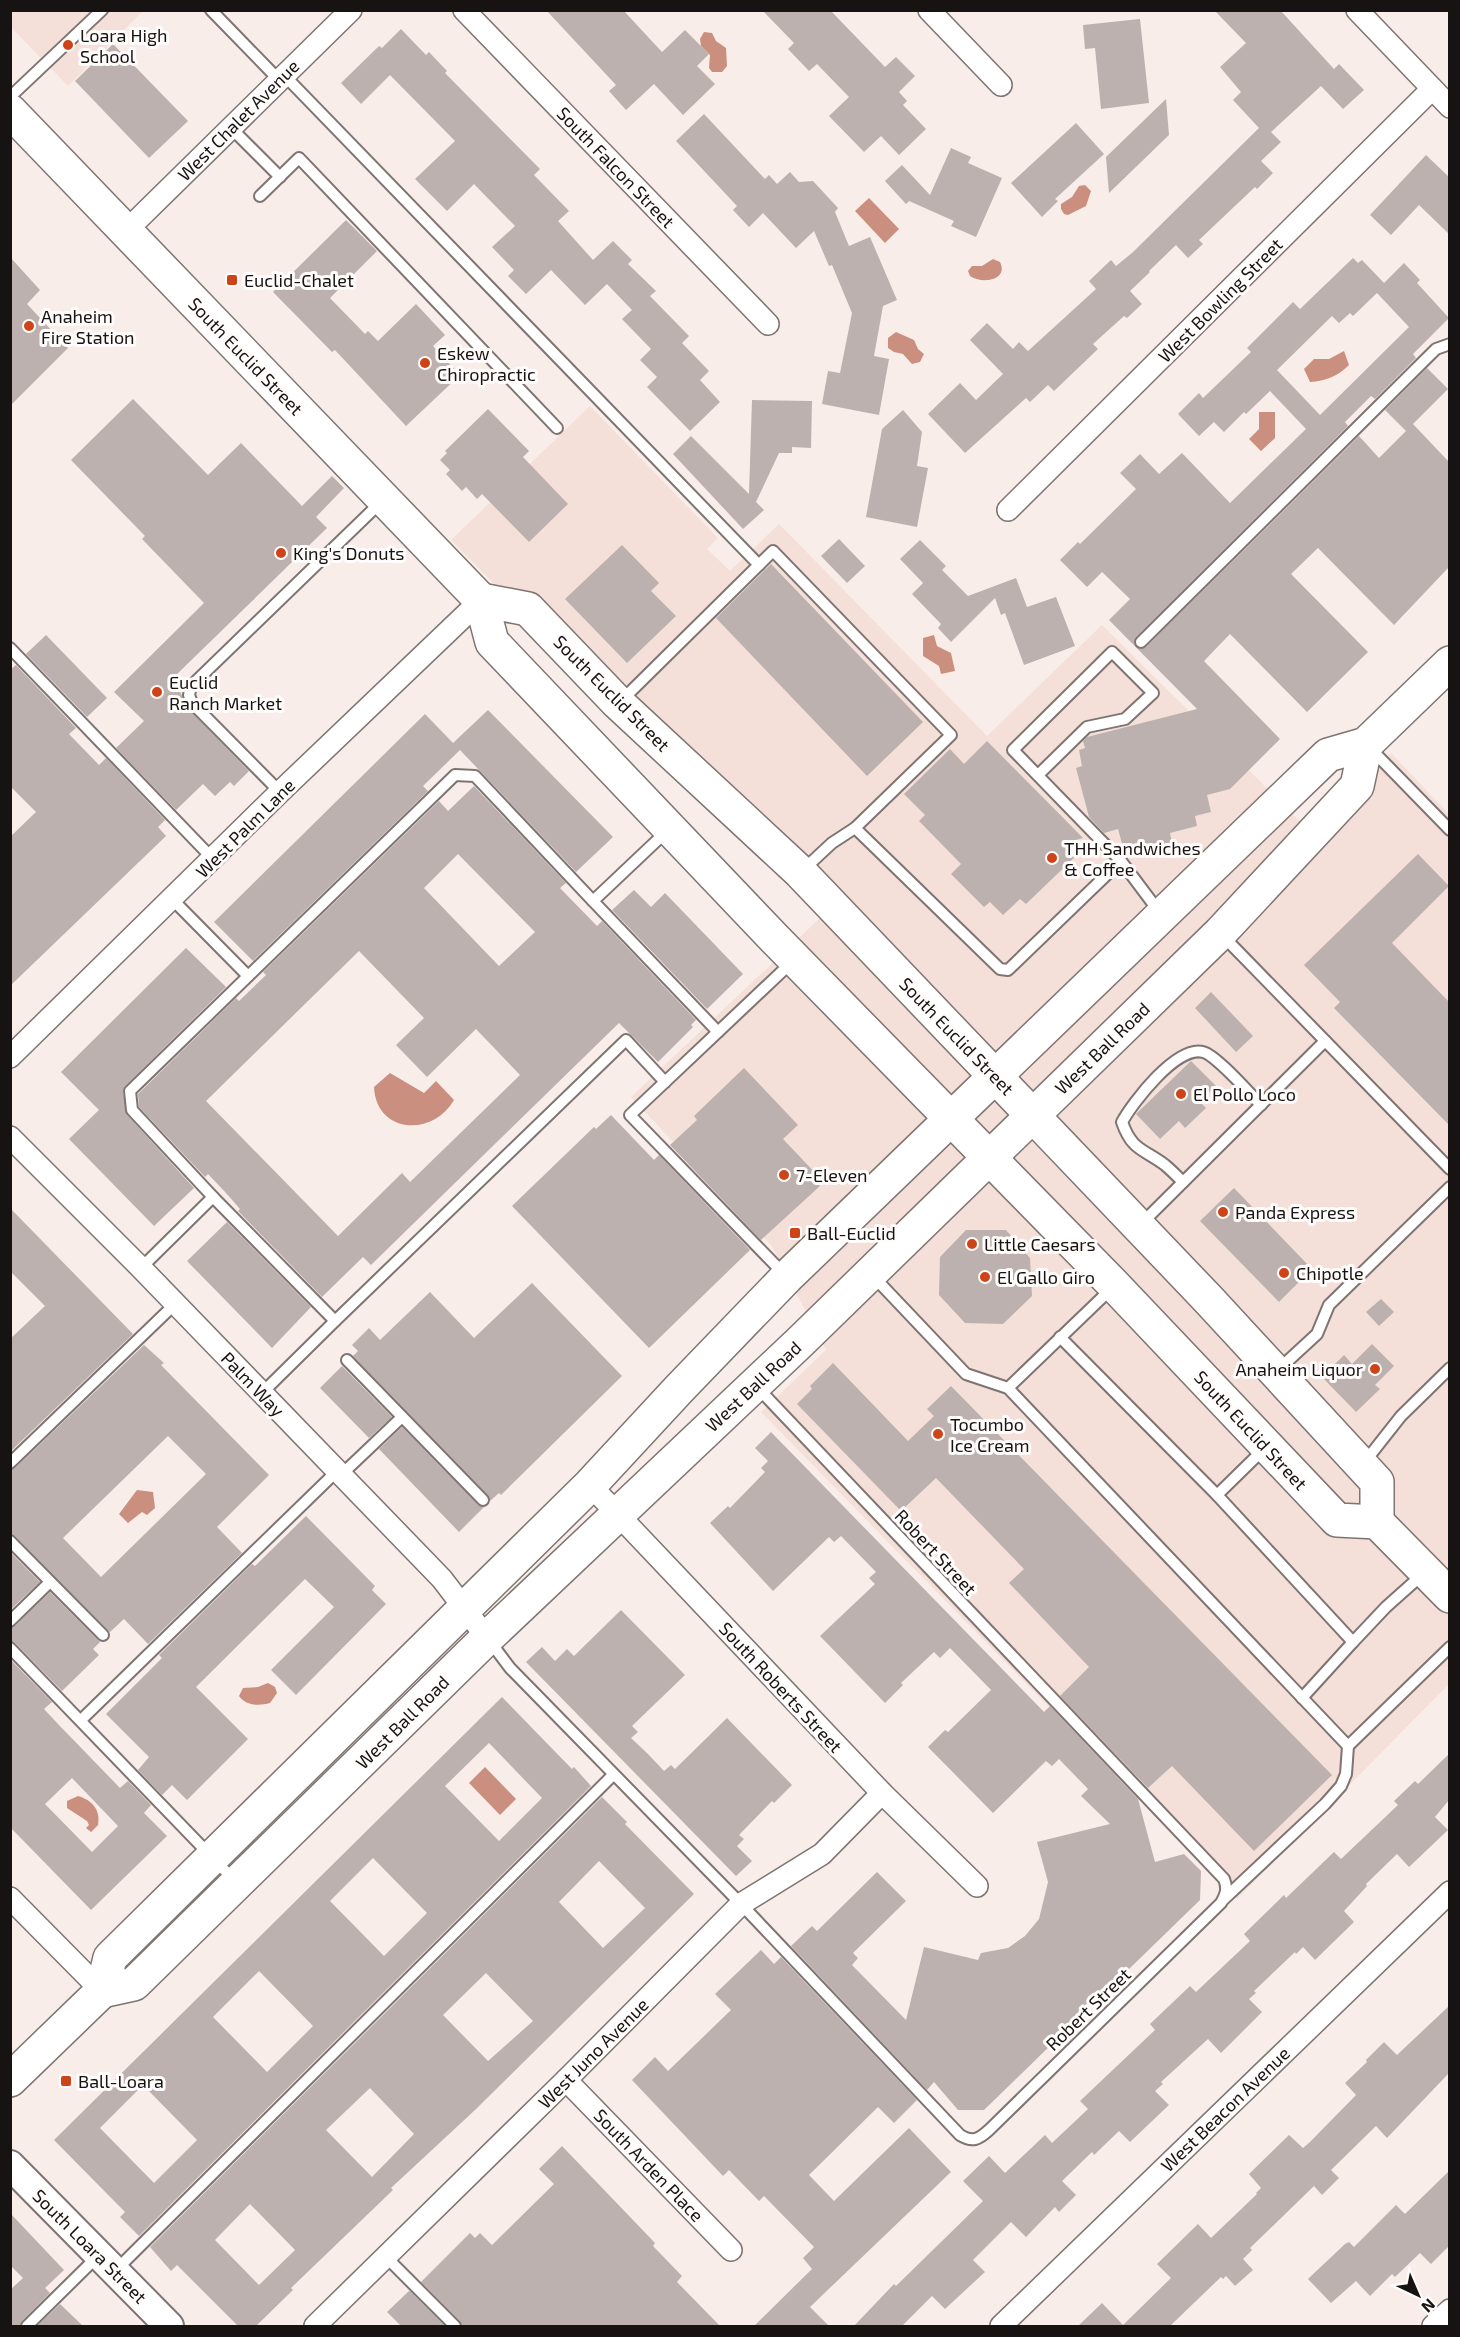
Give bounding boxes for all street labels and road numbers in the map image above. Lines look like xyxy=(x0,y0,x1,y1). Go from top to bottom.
street label: West Chalet Avenue xyxy=(173,55,303,185)
street label: South Falcon Street xyxy=(553,102,680,232)
street label: West Bowling Street xyxy=(1153,233,1287,367)
street label: South Euclid Street xyxy=(184,293,308,420)
street label: South Euclid Street xyxy=(549,630,675,756)
street label: West Palm Lane xyxy=(191,774,299,882)
street label: South Euclid Street xyxy=(895,973,1019,1100)
street label: West Ball Road xyxy=(1050,997,1154,1099)
street label: West Ball Road xyxy=(700,1336,806,1436)
street label: Palm Way xyxy=(217,1347,290,1421)
street label: South Euclid Street xyxy=(1190,1366,1312,1494)
street label: Robert Street xyxy=(891,1505,981,1600)
street label: South Roberts Street xyxy=(715,1617,847,1757)
street label: West Ball Road xyxy=(351,1671,453,1773)
street label: Robert Street xyxy=(1041,1963,1135,2055)
street label: West Juno Avenue xyxy=(533,1993,653,2113)
street label: West Beacon Avenue xyxy=(1156,2042,1294,2176)
street label: South Arden Place xyxy=(590,2104,708,2226)
street label: South Loara Street xyxy=(28,2184,152,2308)

